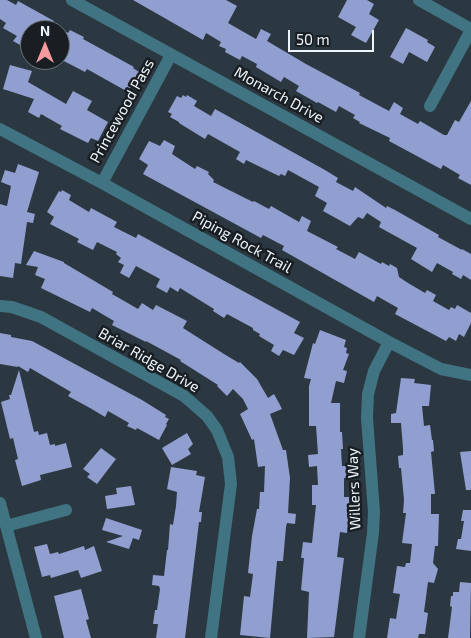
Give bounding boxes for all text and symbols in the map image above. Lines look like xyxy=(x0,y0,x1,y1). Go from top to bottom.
north arrow xyxy=(20,20,70,70)
scale bar xyxy=(291,20,377,52)
text: N xyxy=(40,22,50,39)
text: 50 m xyxy=(296,30,330,48)
street label: Princewood Pass xyxy=(86,56,158,166)
street label: Monarch Drive xyxy=(231,63,327,127)
street label: Piping Rock Trail xyxy=(189,207,295,277)
street label: Briar Ridge Drive xyxy=(95,324,203,396)
street label: Willers Way xyxy=(344,448,364,530)

